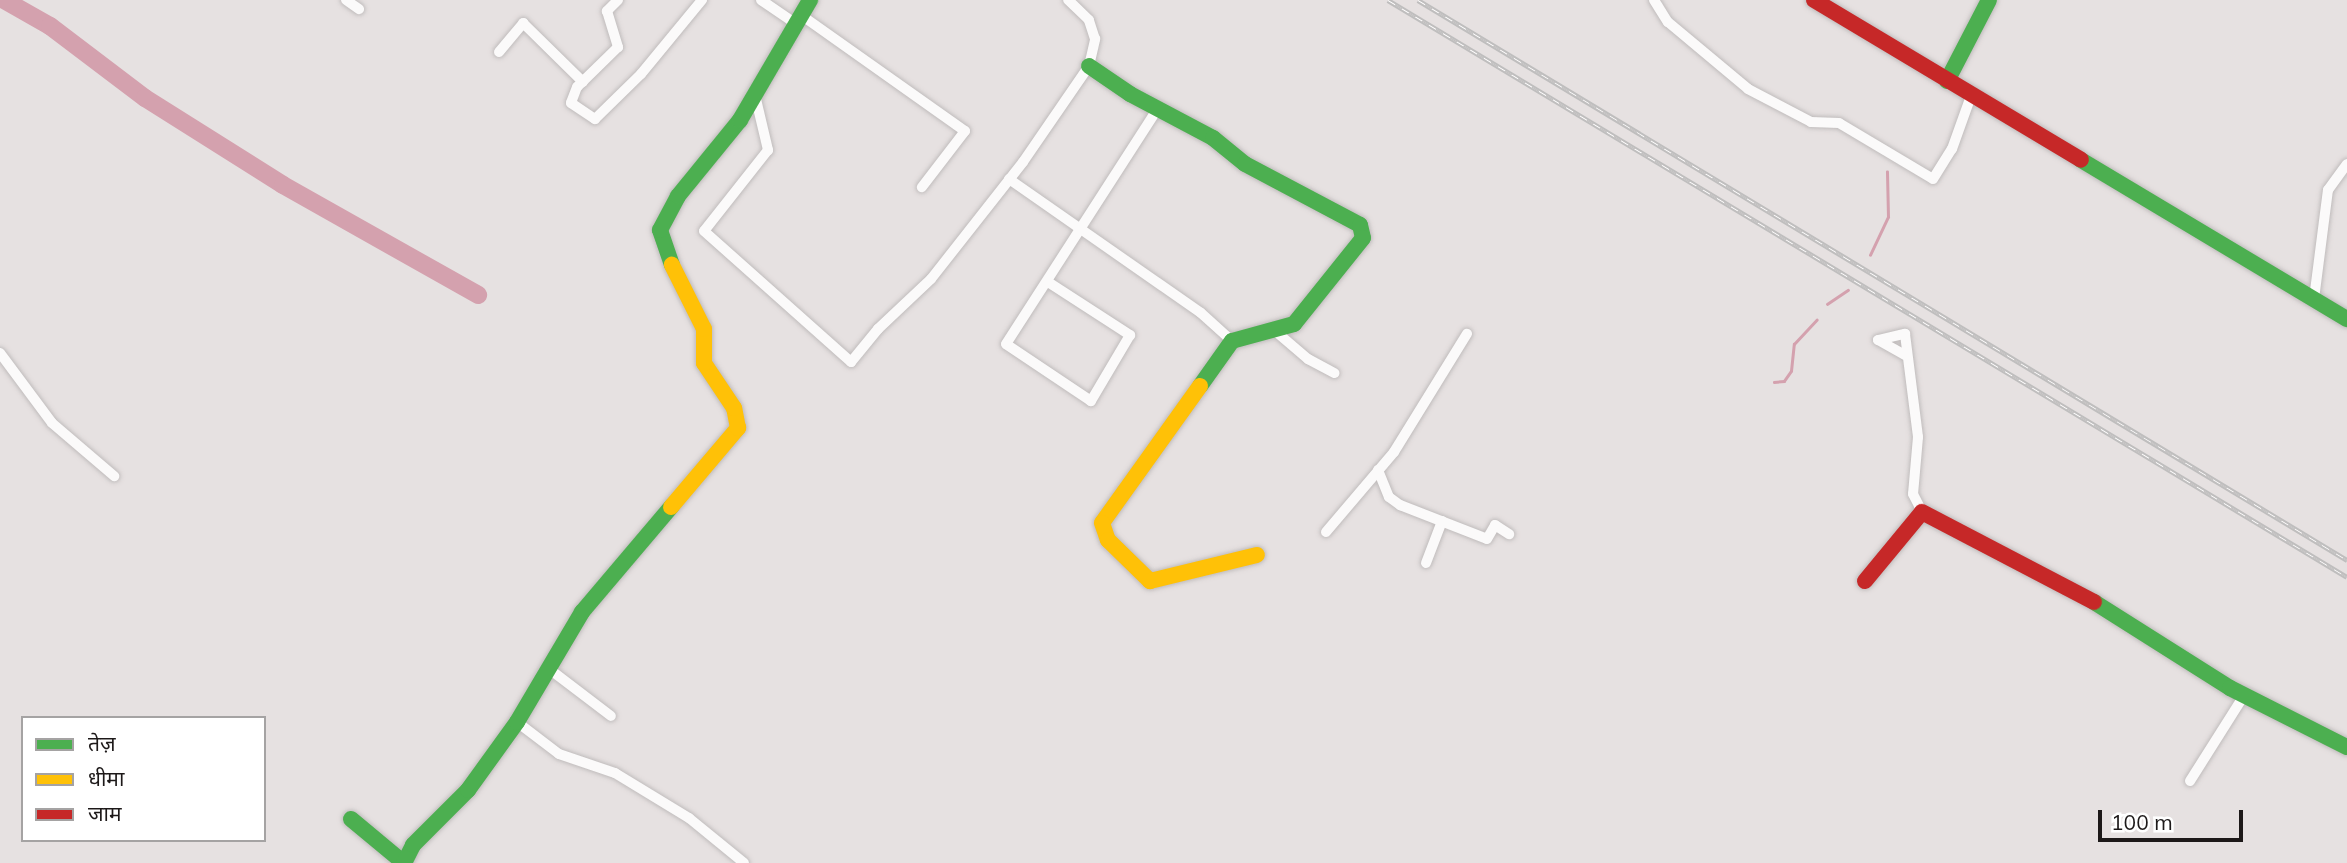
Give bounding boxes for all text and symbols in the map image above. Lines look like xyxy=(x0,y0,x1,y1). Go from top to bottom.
legend xyxy=(21,716,266,842)
text: तेज़ xyxy=(88,730,116,756)
text: धीमा xyxy=(88,765,124,791)
scale bar xyxy=(2102,796,2247,840)
text: जाम xyxy=(88,800,122,826)
text: 100 m xyxy=(2111,809,2173,835)

